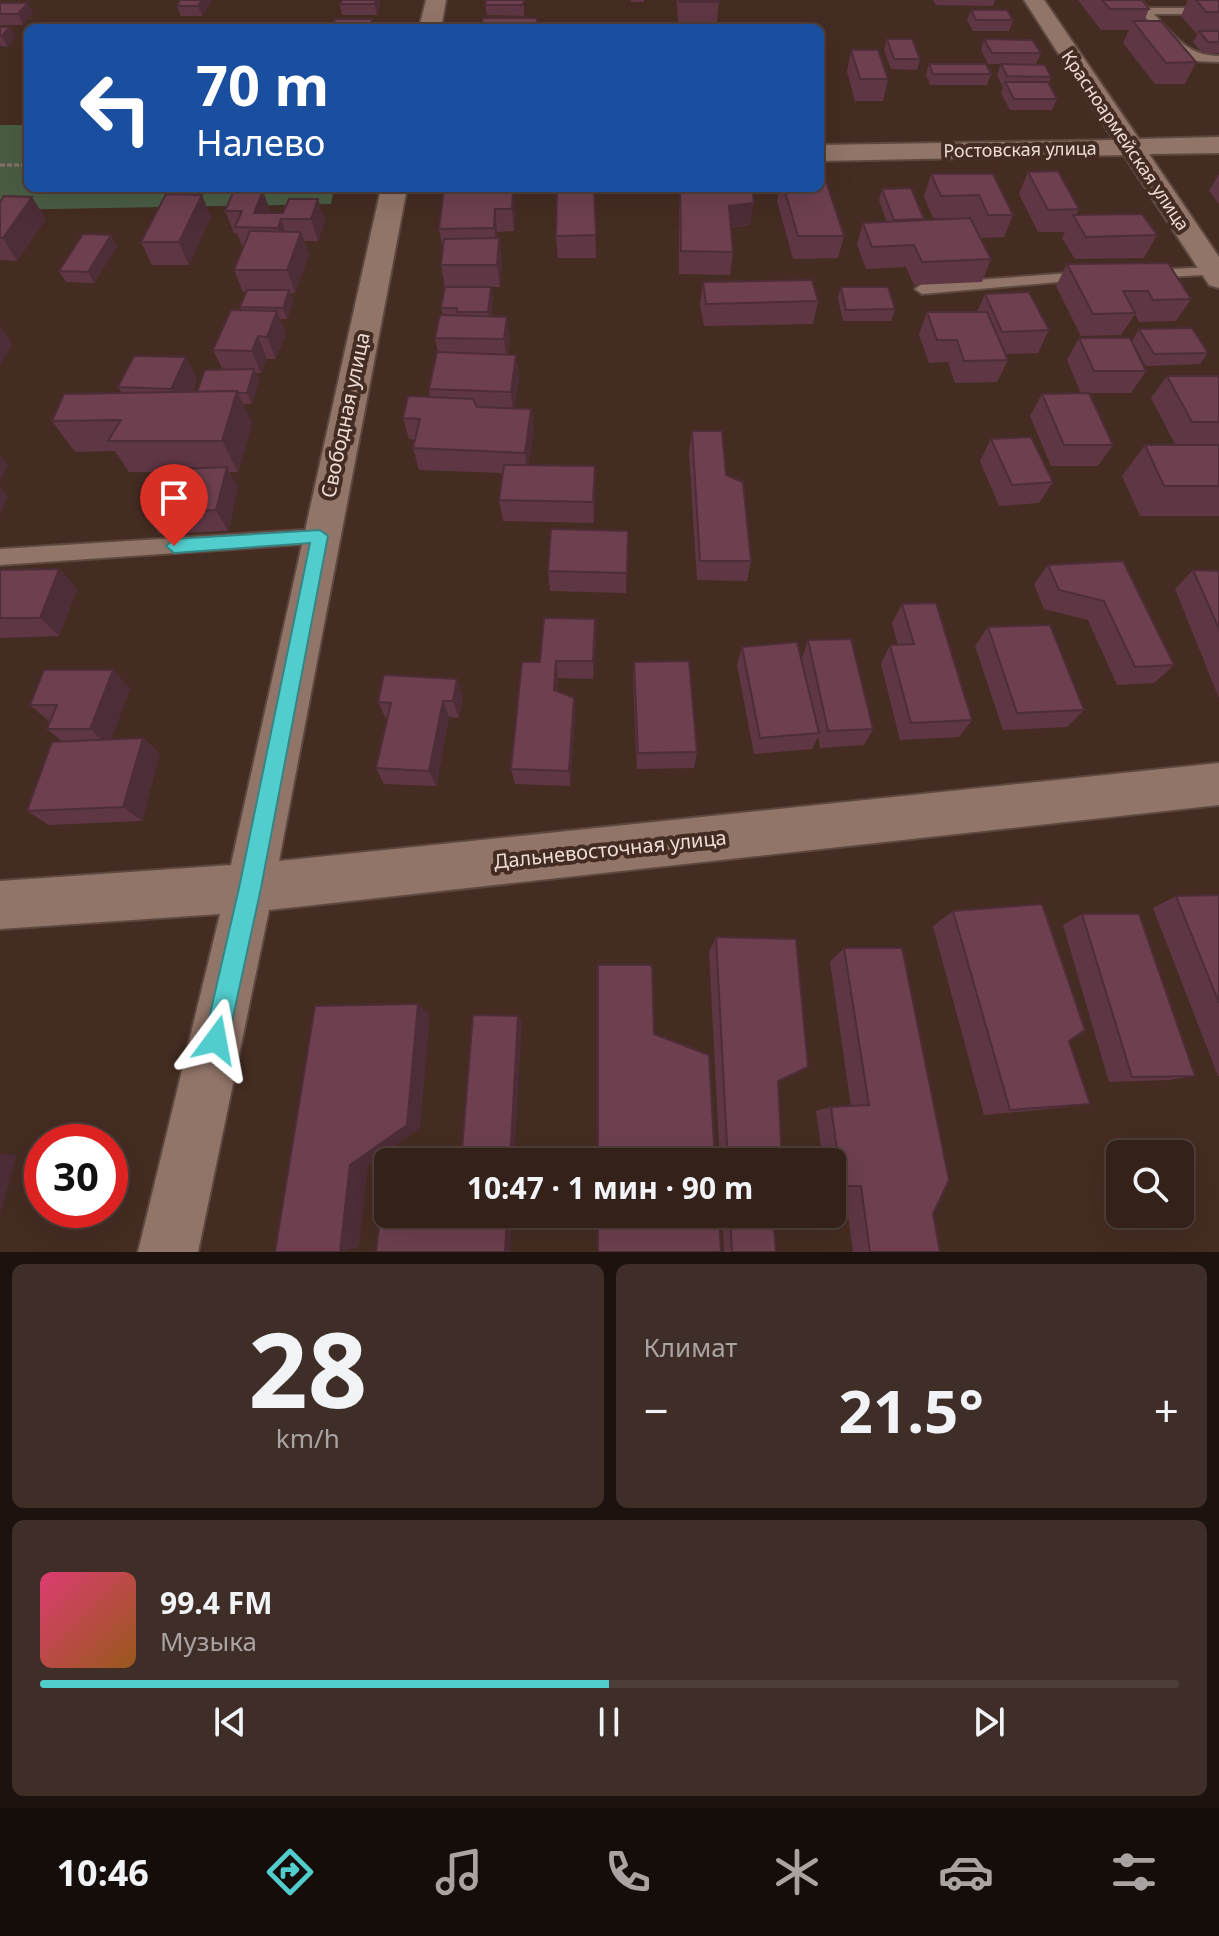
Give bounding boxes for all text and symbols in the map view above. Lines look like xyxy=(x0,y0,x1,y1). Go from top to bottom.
street label: Красноармейская улица xyxy=(1057,45,1195,235)
text: 70 m xyxy=(196,46,329,122)
icon: left xyxy=(64,56,168,160)
text: Налево xyxy=(196,118,325,167)
street label: Ростовская улица xyxy=(943,136,1097,162)
street label: Свободная улица xyxy=(314,330,376,500)
pin xyxy=(140,464,208,546)
icon: arrive xyxy=(152,476,196,520)
street label: Дальневосточная улица xyxy=(492,823,728,875)
position arrow xyxy=(174,998,258,1082)
speed limit sign: 30 xyxy=(24,1124,128,1228)
map controls xyxy=(1106,1140,1194,1228)
button: search xyxy=(1106,1140,1194,1228)
text: 10:47 · 1 мин · 90 m xyxy=(467,1167,753,1208)
text: 28 xyxy=(248,1297,367,1438)
text: Климат xyxy=(644,1329,737,1365)
text: 21.5° xyxy=(839,1369,984,1451)
text: − xyxy=(644,1380,669,1440)
text: + xyxy=(1154,1380,1179,1440)
text: km/h xyxy=(276,1420,340,1456)
text: 99.4 FM xyxy=(160,1582,272,1623)
text: Музыка xyxy=(160,1623,257,1659)
icon: previous xyxy=(208,1700,252,1744)
icon: pause xyxy=(587,1700,631,1744)
icon: next xyxy=(967,1700,1011,1744)
icon: directions xyxy=(262,1844,318,1900)
icon: music xyxy=(431,1844,487,1900)
icon: phone xyxy=(600,1844,656,1900)
icon: climate xyxy=(769,1844,825,1900)
icon: car xyxy=(938,1844,994,1900)
icon: filters xyxy=(1106,1844,1162,1900)
text: 10:46 xyxy=(56,1848,149,1897)

